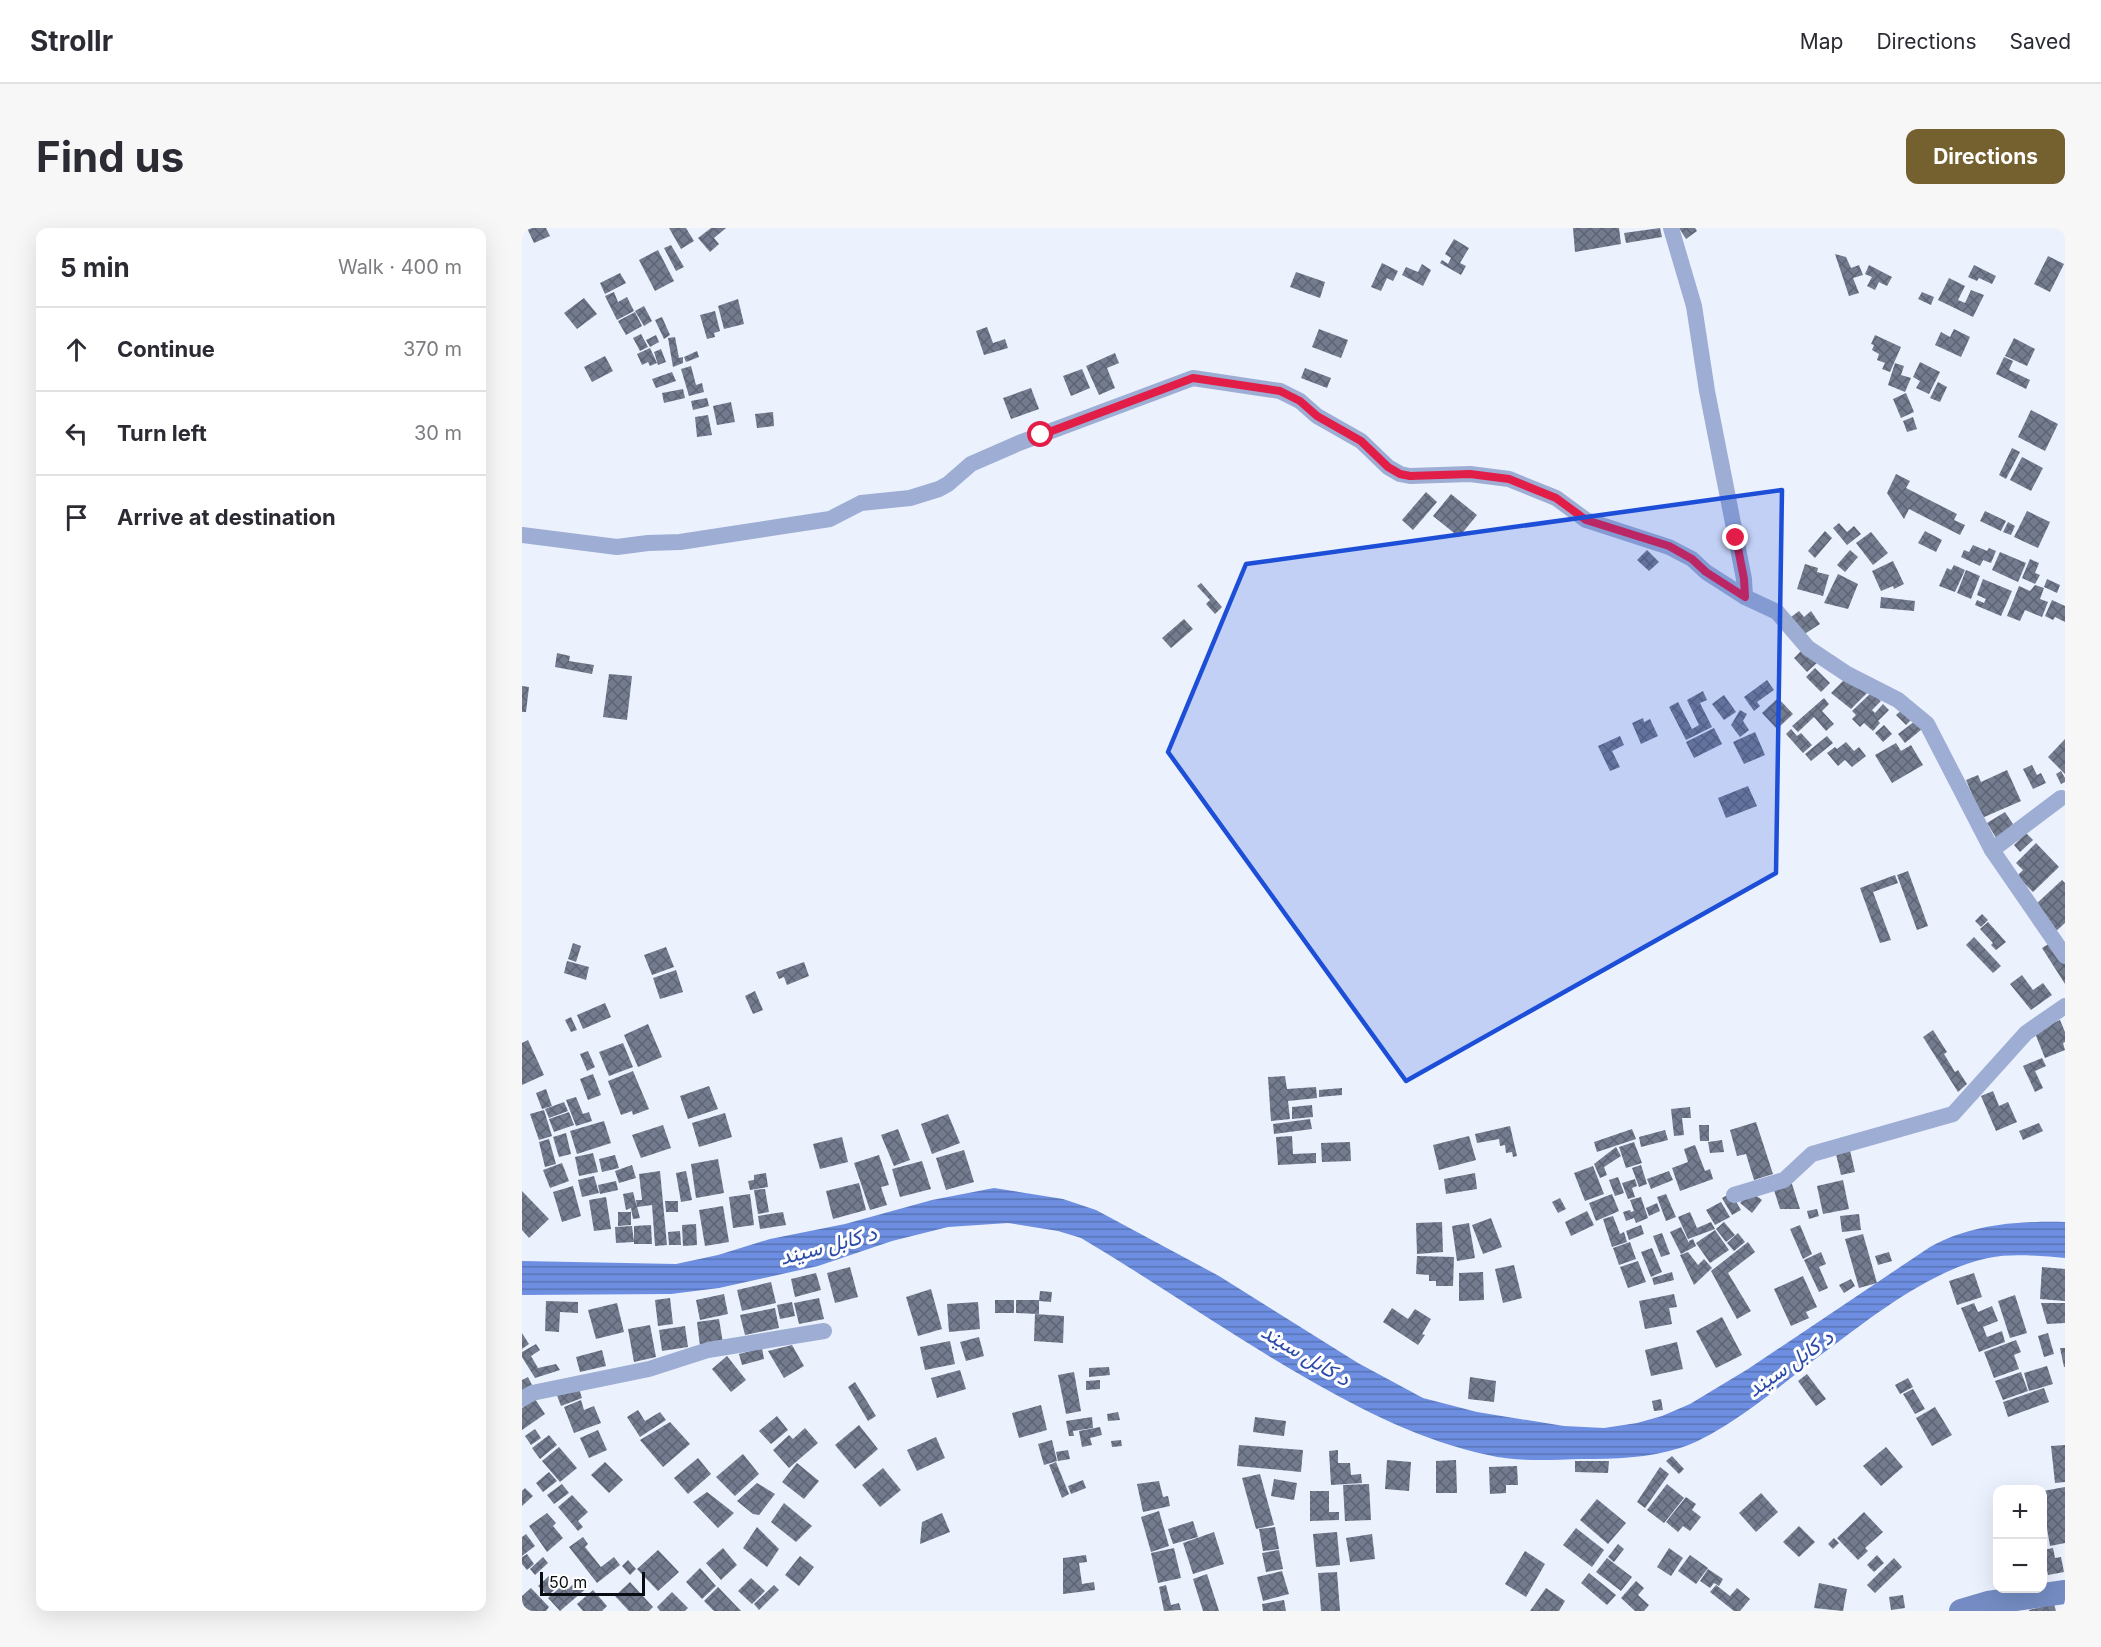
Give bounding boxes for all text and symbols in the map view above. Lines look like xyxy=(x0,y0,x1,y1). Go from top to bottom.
text: Strollr xyxy=(30,24,113,58)
text: Map xyxy=(1800,29,1843,54)
text: Directions xyxy=(1876,29,1977,54)
text: Saved xyxy=(2010,29,2071,54)
button: Directions xyxy=(1906,129,2065,184)
text: Find us xyxy=(36,131,184,182)
text: 5 min xyxy=(60,252,130,283)
text: Walk · 400 m xyxy=(338,255,462,279)
icon: ahead xyxy=(60,333,93,366)
text: Continue xyxy=(117,336,215,362)
text: 370 m xyxy=(403,337,462,361)
icon: left xyxy=(60,417,93,450)
text: Turn left xyxy=(117,420,207,446)
text: 30 m xyxy=(414,421,462,445)
route start xyxy=(1027,421,1053,447)
icon: arrive xyxy=(60,501,93,534)
text: Arrive at destination xyxy=(117,504,336,530)
route end xyxy=(1722,524,1748,550)
water label: د کابل سيند xyxy=(777,1220,880,1271)
water label: د کابل سيند xyxy=(1256,1319,1356,1393)
water label: د کابل سيند xyxy=(1742,1324,1839,1403)
map controls xyxy=(1993,1485,2047,1593)
button: + xyxy=(1993,1485,2047,1539)
button: − xyxy=(1993,1539,2047,1593)
scale bar xyxy=(540,1569,645,1596)
text: 50 m xyxy=(549,1572,587,1592)

